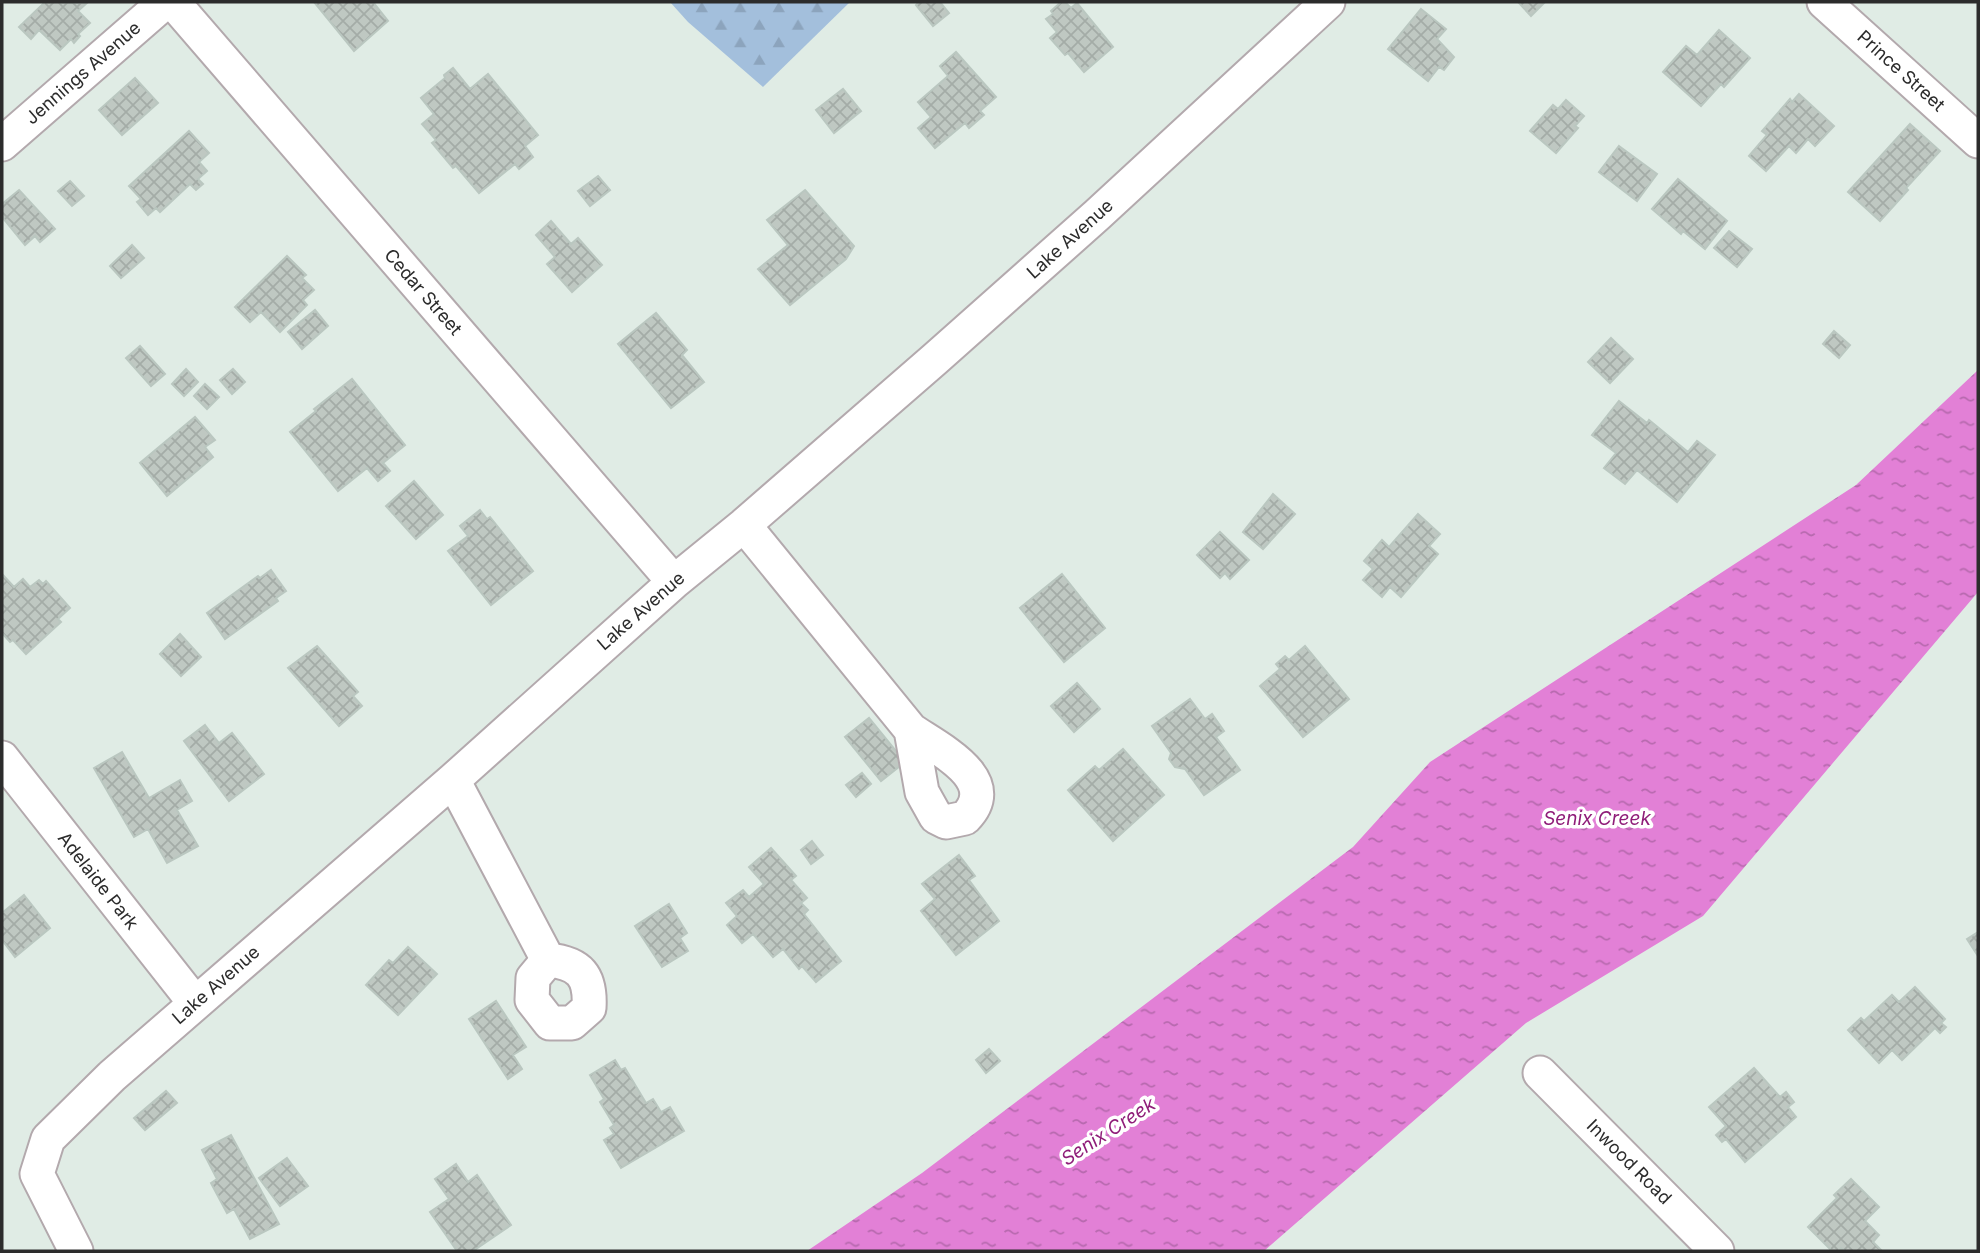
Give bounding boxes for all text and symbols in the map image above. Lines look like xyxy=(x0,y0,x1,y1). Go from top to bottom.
street label: Jennings Avenue xyxy=(21,17,145,128)
street label: Prince Street xyxy=(1853,26,1949,115)
street label: Lake Avenue xyxy=(1022,195,1117,283)
street label: Cedar Street xyxy=(380,244,467,339)
street label: Lake Avenue xyxy=(593,567,689,654)
water label: Senix Creek xyxy=(1543,807,1651,830)
street label: Adelaide Park xyxy=(54,828,143,934)
street label: Lake Avenue xyxy=(168,941,264,1028)
water label: Senix Creek xyxy=(1057,1092,1160,1170)
street label: Inwood Road xyxy=(1583,1115,1676,1208)

